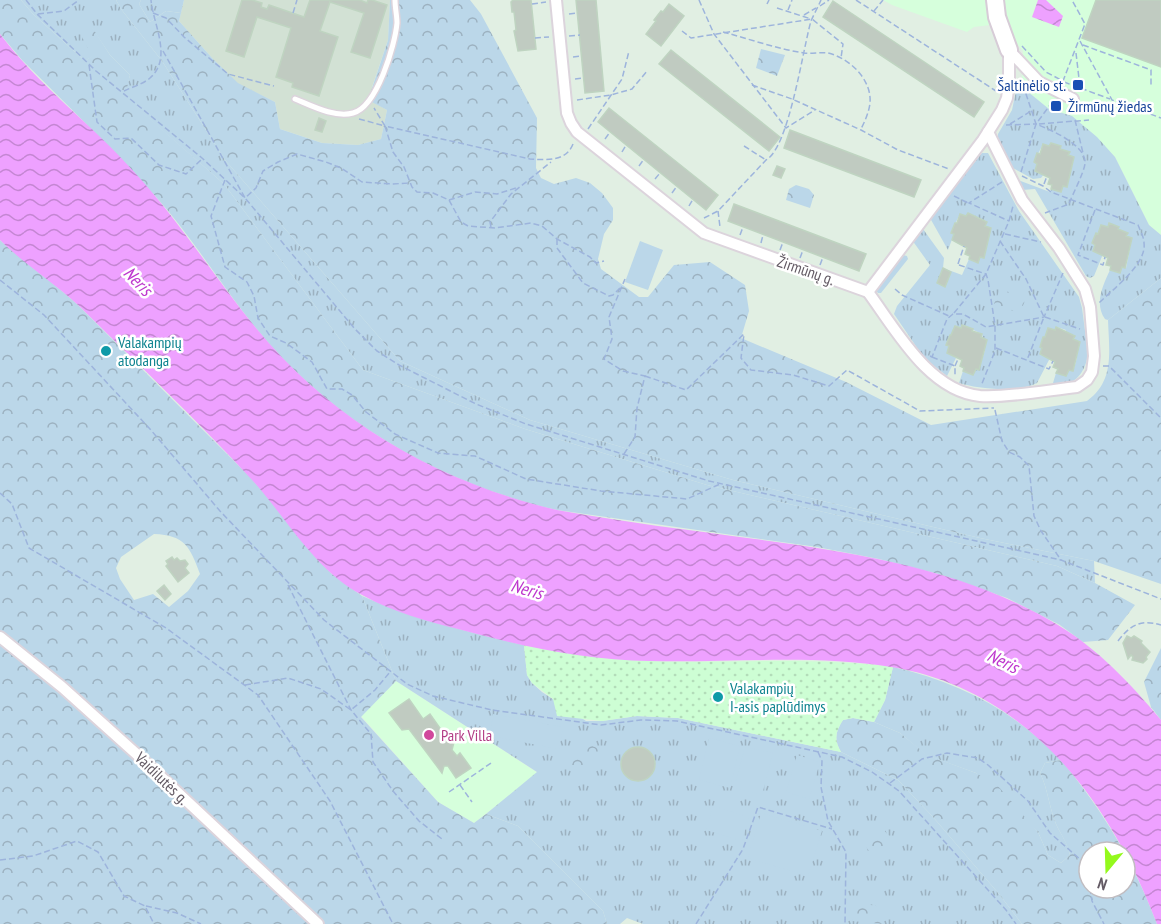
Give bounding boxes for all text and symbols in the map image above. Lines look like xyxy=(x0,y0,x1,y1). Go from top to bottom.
place label: Šaltinėlio st. xyxy=(997,75,1066,95)
marker: Šaltinėlio st. xyxy=(1071,78,1085,92)
place label: Žirmūnų žiedas xyxy=(1068,96,1152,116)
marker: Žirmūnų žiedas xyxy=(1049,99,1063,113)
street label: Žirmūnų g. xyxy=(775,251,837,289)
water label: Neris xyxy=(119,261,159,302)
place label: Valakampių atodanga xyxy=(117,332,182,370)
marker: Valakampių atodanga xyxy=(99,344,113,358)
water label: Neris xyxy=(508,574,547,605)
water label: Neris xyxy=(984,644,1024,679)
place label: Valakampių I-asis paplūdimys xyxy=(729,678,826,716)
marker: Valakampių I-asis paplūdimys xyxy=(711,690,725,704)
place label: Park Villa xyxy=(441,725,492,745)
marker: Park Villa xyxy=(422,728,436,742)
street label: Vaidilutės g. xyxy=(130,747,193,809)
north arrow xyxy=(1077,840,1137,900)
text: N xyxy=(1095,873,1109,895)

